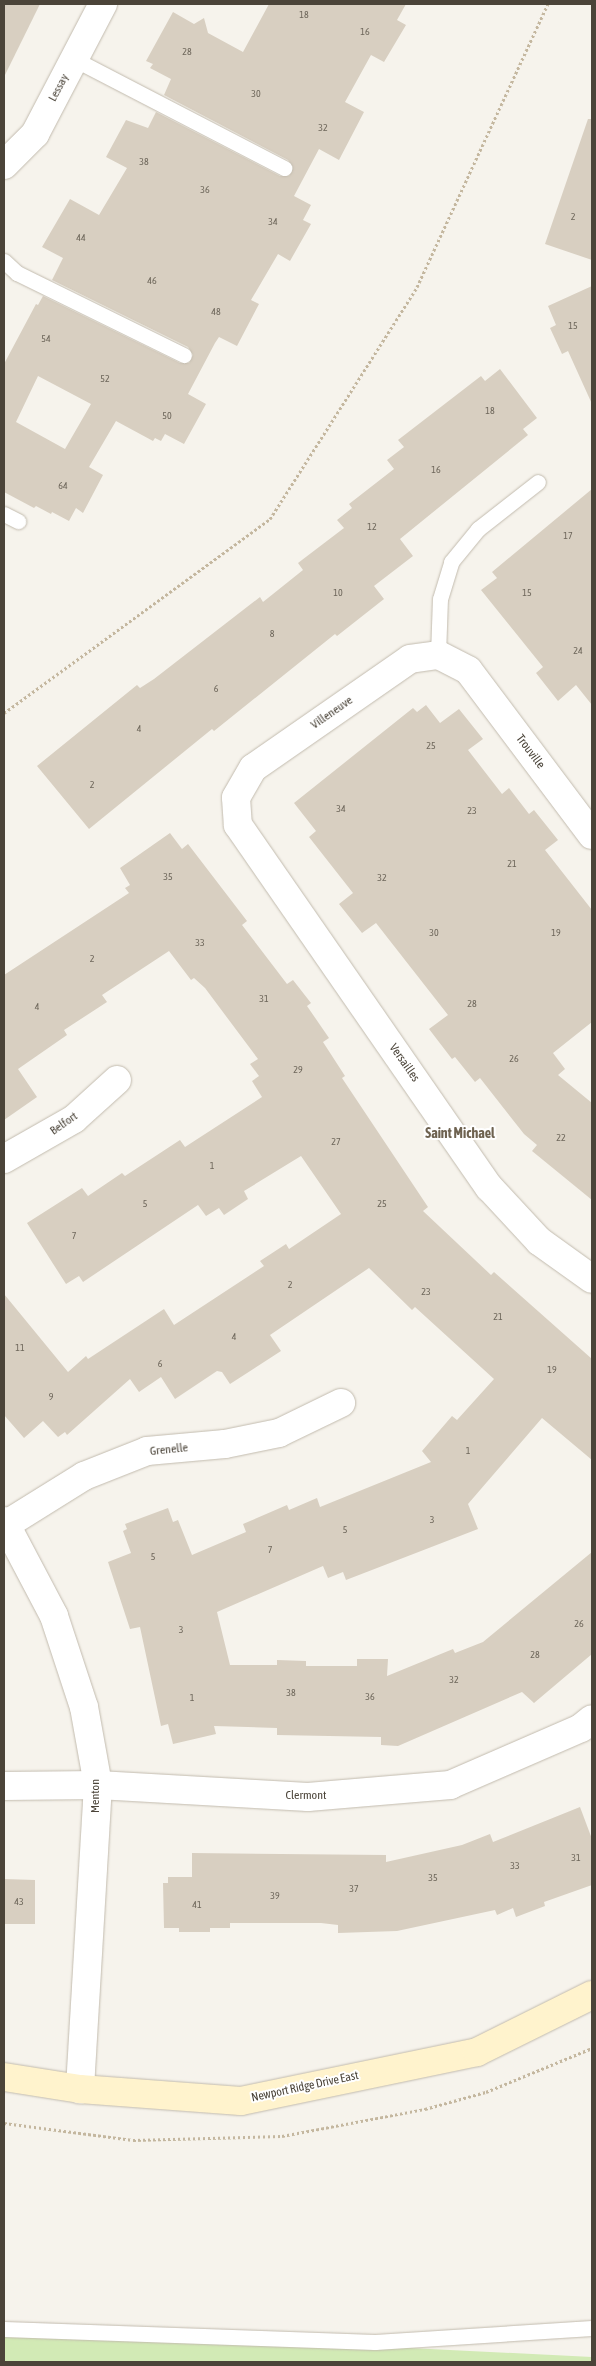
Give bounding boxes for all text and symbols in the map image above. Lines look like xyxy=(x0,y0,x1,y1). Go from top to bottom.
house number: 18 xyxy=(299,9,309,21)
house number: 16 xyxy=(360,26,370,38)
house number: 28 xyxy=(182,46,192,58)
street label: Lessay xyxy=(46,72,72,104)
house number: 30 xyxy=(251,88,261,100)
house number: 32 xyxy=(318,122,328,134)
house number: 38 xyxy=(139,156,149,168)
house number: 36 xyxy=(200,184,210,196)
house number: 2 xyxy=(571,211,575,223)
house number: 34 xyxy=(268,216,278,228)
house number: 44 xyxy=(76,232,86,244)
house number: 46 xyxy=(147,275,157,287)
house number: 48 xyxy=(211,306,221,318)
house number: 15 xyxy=(568,320,578,332)
house number: 54 xyxy=(41,333,51,345)
house number: 52 xyxy=(100,373,110,385)
house number: 18 xyxy=(485,405,495,417)
house number: 50 xyxy=(162,410,172,422)
house number: 16 xyxy=(431,464,441,476)
house number: 64 xyxy=(58,480,68,492)
house number: 12 xyxy=(367,521,377,533)
house number: 17 xyxy=(563,530,573,542)
house number: 10 xyxy=(333,587,343,599)
house number: 15 xyxy=(522,587,532,599)
house number: 8 xyxy=(270,628,274,640)
house number: 24 xyxy=(573,645,583,657)
house number: 6 xyxy=(214,683,218,695)
street label: Villeneuve xyxy=(308,693,356,733)
house number: 4 xyxy=(137,723,141,735)
street label: Trouville xyxy=(513,732,547,772)
house number: 25 xyxy=(426,740,436,752)
house number: 2 xyxy=(90,779,94,791)
house number: 34 xyxy=(336,803,346,815)
house number: 23 xyxy=(467,805,477,817)
house number: 21 xyxy=(507,858,517,870)
house number: 35 xyxy=(163,871,173,883)
house number: 32 xyxy=(377,872,387,884)
house number: 30 xyxy=(429,927,439,939)
house number: 19 xyxy=(551,927,561,939)
house number: 33 xyxy=(195,937,205,949)
house number: 2 xyxy=(90,953,94,965)
house number: 31 xyxy=(259,993,269,1005)
house number: 28 xyxy=(467,998,477,1010)
house number: 4 xyxy=(35,1001,39,1013)
street label: Versailles xyxy=(386,1041,422,1085)
house number: 26 xyxy=(509,1053,519,1065)
house number: 29 xyxy=(293,1064,303,1076)
street label: Belfort xyxy=(48,1109,80,1139)
district label: Saint Michael xyxy=(425,1125,495,1141)
house number: 22 xyxy=(556,1132,566,1144)
house number: 27 xyxy=(331,1136,341,1148)
house number: 1 xyxy=(210,1160,214,1172)
house number: 5 xyxy=(143,1198,147,1210)
house number: 25 xyxy=(377,1198,387,1210)
house number: 7 xyxy=(72,1230,76,1242)
house number: 2 xyxy=(288,1279,292,1291)
house number: 23 xyxy=(421,1286,431,1298)
house number: 21 xyxy=(493,1311,503,1323)
house number: 4 xyxy=(232,1331,236,1343)
house number: 11 xyxy=(15,1342,25,1354)
house number: 6 xyxy=(158,1358,162,1370)
house number: 19 xyxy=(547,1364,557,1376)
house number: 9 xyxy=(49,1391,53,1403)
street label: Grenelle xyxy=(149,1441,189,1459)
house number: 1 xyxy=(466,1445,470,1457)
house number: 3 xyxy=(430,1514,434,1526)
house number: 5 xyxy=(343,1524,347,1536)
house number: 7 xyxy=(268,1544,272,1556)
house number: 5 xyxy=(151,1551,155,1563)
house number: 26 xyxy=(574,1618,584,1630)
house number: 3 xyxy=(179,1624,183,1636)
house number: 28 xyxy=(530,1649,540,1661)
house number: 32 xyxy=(449,1674,459,1686)
house number: 38 xyxy=(286,1687,296,1699)
house number: 36 xyxy=(365,1691,375,1703)
house number: 1 xyxy=(190,1692,194,1704)
street label: Menton xyxy=(89,1779,103,1813)
street label: Clermont xyxy=(285,1789,327,1803)
house number: 31 xyxy=(571,1852,581,1864)
house number: 33 xyxy=(510,1860,520,1872)
house number: 35 xyxy=(428,1872,438,1884)
house number: 37 xyxy=(349,1883,359,1895)
house number: 39 xyxy=(270,1890,280,1902)
house number: 43 xyxy=(14,1896,24,1908)
house number: 41 xyxy=(192,1899,202,1911)
street label: Newport Ridge Drive East xyxy=(250,2069,360,2105)

